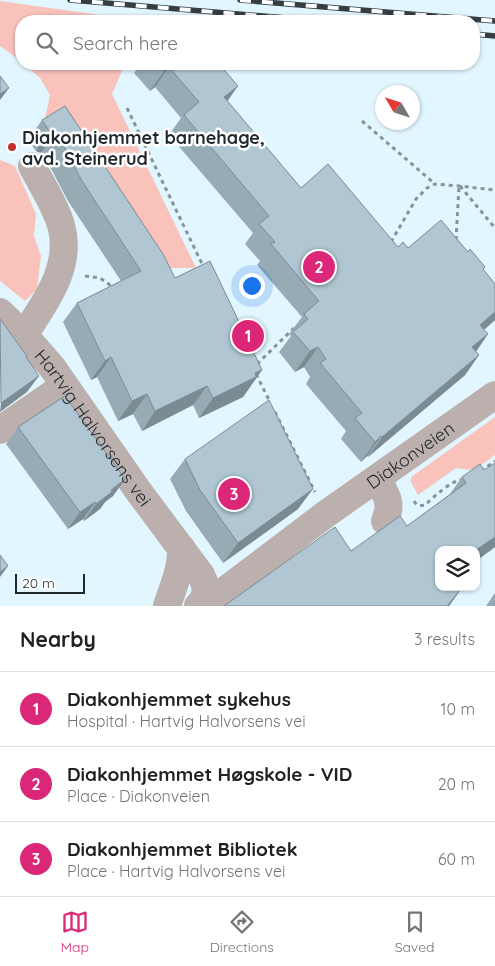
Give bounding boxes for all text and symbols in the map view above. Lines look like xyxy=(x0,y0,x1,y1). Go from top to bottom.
search box xyxy=(15,15,480,70)
icon: search xyxy=(33,29,61,57)
text: Search here xyxy=(73,31,178,55)
north arrow xyxy=(375,85,420,130)
place label: Diakonhjemmet barnehage, avd. Steinerud xyxy=(22,126,265,170)
marker: Diakonhjemmet barnehage, avd. Steinerud xyxy=(6,141,18,153)
pin: 2 xyxy=(303,248,335,286)
your location xyxy=(239,273,265,299)
pin: 1 xyxy=(232,317,264,355)
street label: Hartvig Halvorsens vei xyxy=(30,344,157,511)
street label: Diakonveien xyxy=(362,416,459,494)
pin: 3 xyxy=(218,475,250,513)
map controls xyxy=(435,546,480,591)
button: layers xyxy=(435,546,480,591)
scale bar xyxy=(15,571,85,594)
text: 20 m xyxy=(22,574,55,592)
text: Nearby xyxy=(20,626,96,652)
text: 3 results xyxy=(414,629,475,649)
text: Diakonhjemmet sykehus xyxy=(67,687,291,711)
text: 1 xyxy=(33,699,39,719)
text: 10 m xyxy=(441,699,475,719)
text: Hospital · Hartvig Halvorsens vei xyxy=(67,711,306,731)
text: Diakonhjemmet Høgskole - VID xyxy=(67,762,352,786)
text: 2 xyxy=(31,774,41,794)
text: 20 m xyxy=(438,774,475,794)
text: Place · Diakonveien xyxy=(67,786,210,806)
text: Diakonhjemmet Bibliotek xyxy=(67,837,298,861)
text: 3 xyxy=(32,849,40,869)
text: 60 m xyxy=(438,849,475,869)
text: Place · Hartvig Halvorsens vei xyxy=(67,861,285,881)
tab: Map xyxy=(60,908,89,956)
tab: Directions xyxy=(210,908,274,956)
tab: Saved xyxy=(395,908,435,956)

